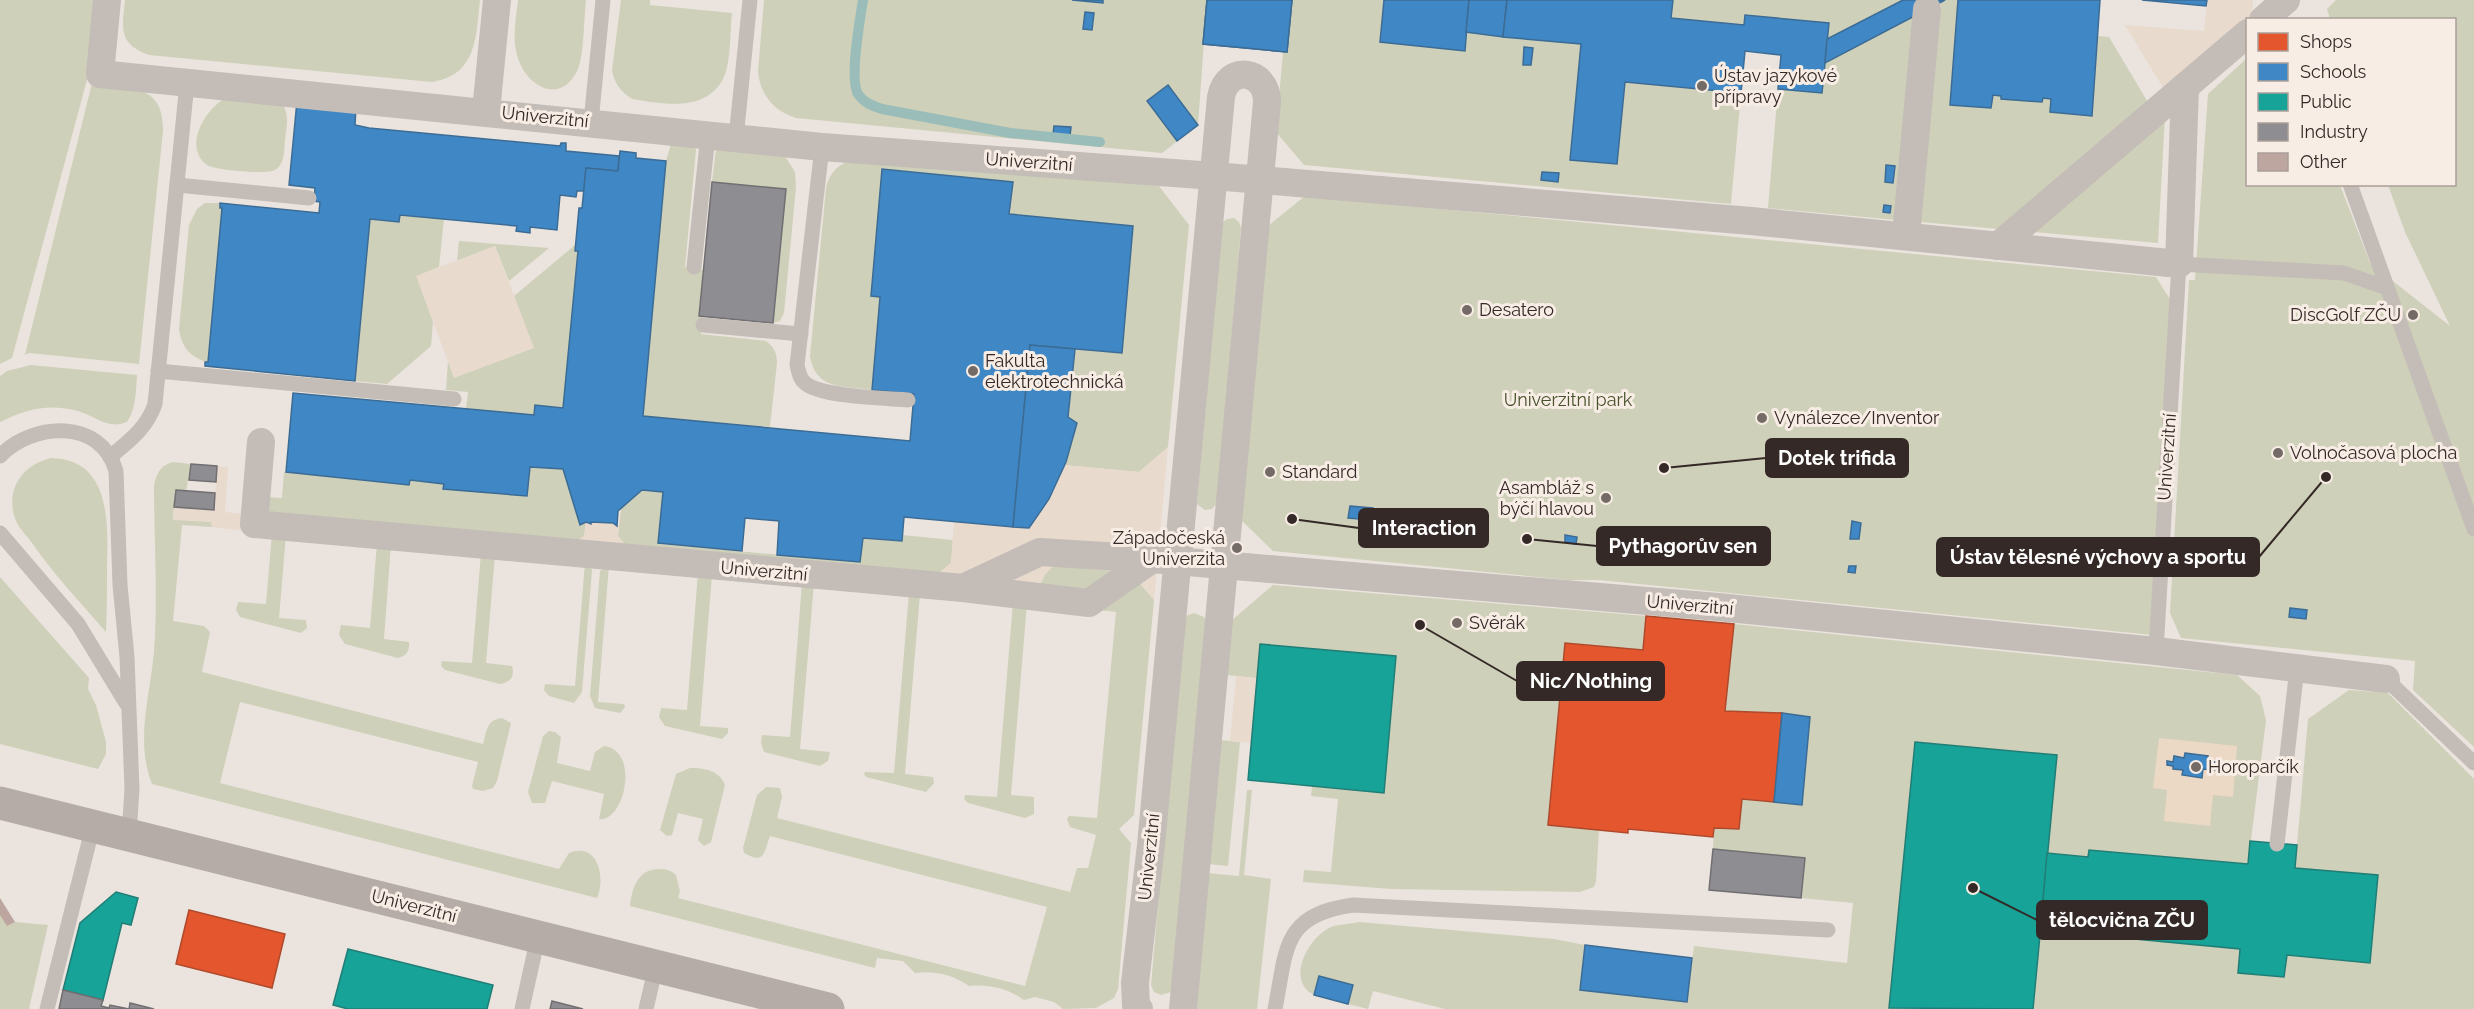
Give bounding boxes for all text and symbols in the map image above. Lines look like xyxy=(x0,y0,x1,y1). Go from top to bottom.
legend xyxy=(2246,18,2456,186)
text: Shops xyxy=(2300,31,2352,52)
text: Schools xyxy=(2300,61,2367,82)
place label: Ústav jazykové přípravy xyxy=(1714,64,1837,107)
marker: Ústav jazykové přípravy xyxy=(1695,79,1709,93)
text: Public xyxy=(2300,91,2352,112)
street label: Univerzitní xyxy=(501,101,590,132)
text: Industry xyxy=(2300,121,2368,142)
street label: Univerzitní xyxy=(985,148,1073,175)
text: Other xyxy=(2300,151,2348,172)
place label: Desatero xyxy=(1479,299,1554,320)
marker: Desatero xyxy=(1460,303,1474,317)
place label: DiscGolf ZČU xyxy=(2290,303,2401,325)
marker: DiscGolf ZČU xyxy=(2406,308,2420,322)
place label: Fakulta elektrotechnická xyxy=(985,350,1124,392)
marker: Fakulta elektrotechnická xyxy=(966,364,980,378)
park label: Univerzitní park xyxy=(1504,389,1633,410)
place label: Vynálezce/Inventor xyxy=(1774,407,1940,428)
marker: Vynálezce/Inventor xyxy=(1755,411,1769,425)
street label: Univerzitní xyxy=(2153,413,2180,501)
callout: Dotek trifida xyxy=(1766,439,1908,477)
place label: Volnočasová plocha xyxy=(2290,442,2457,463)
text: Dotek trifida xyxy=(1778,446,1896,470)
marker: Volnočasová plocha xyxy=(2271,446,2285,460)
place label: Standard xyxy=(1282,461,1357,482)
marker: Standard xyxy=(1263,465,1277,479)
place label: Asambláž s býčí hlavou xyxy=(1499,477,1594,519)
marker: Asambláž s býčí hlavou xyxy=(1599,491,1613,505)
callout: Interaction xyxy=(1359,509,1488,547)
text: Interaction xyxy=(1372,516,1476,540)
place label: Západočeská Univerzita xyxy=(1113,527,1225,569)
callout: Pythagorův sen xyxy=(1597,527,1770,565)
text: Pythagorův sen xyxy=(1609,534,1757,558)
callout: Ústav tělesné výchovy a sportu xyxy=(1937,538,2259,576)
marker: Západočeská Univerzita xyxy=(1230,541,1244,555)
text: Ústav tělesné výchovy a sportu xyxy=(1950,545,2246,569)
street label: Univerzitní xyxy=(720,556,809,585)
street label: Univerzitní xyxy=(1646,590,1735,619)
place label: Svěrák xyxy=(1469,612,1526,633)
marker: Svěrák xyxy=(1450,616,1464,630)
callout: Nic/Nothing xyxy=(1517,662,1664,700)
text: Nic/Nothing xyxy=(1530,669,1652,693)
place label: Horoparčík xyxy=(2208,756,2299,777)
marker: Horoparčík xyxy=(2189,760,2203,774)
street label: Univerzitní xyxy=(1133,812,1164,901)
street label: Univerzitní xyxy=(369,885,459,926)
callout: tělocvična ZČU xyxy=(2037,901,2207,939)
text: tělocvična ZČU xyxy=(2049,907,2195,932)

